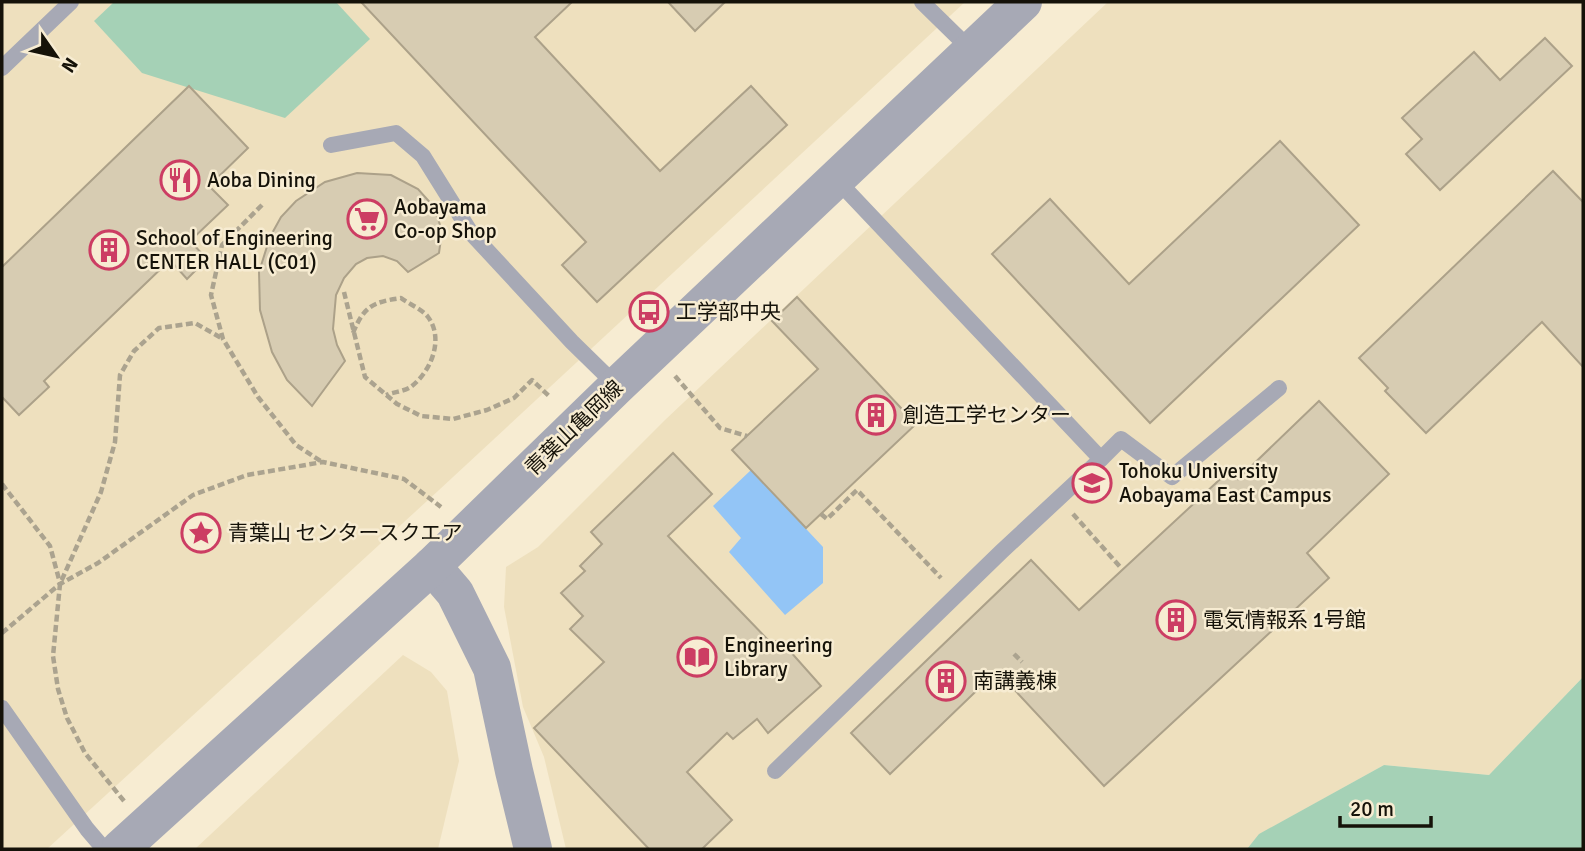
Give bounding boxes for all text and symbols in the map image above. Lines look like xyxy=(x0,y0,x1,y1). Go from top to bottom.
north arrow xyxy=(21,21,91,91)
text: N xyxy=(56,53,83,77)
restaurant icon: Aoba Dining xyxy=(159,159,201,201)
place label: Aoba Dining xyxy=(207,167,316,193)
place label: Aobayama Co-op Shop xyxy=(394,194,497,244)
supermarket icon: Aobayama Co-op Shop xyxy=(346,198,388,240)
place label: School of Engineering CENTER HALL (C01) xyxy=(136,225,333,275)
building icon: School of Engineering CENTER HALL (C01) xyxy=(88,229,130,271)
bus stop icon: 工学部中央 xyxy=(628,291,670,333)
place label: 工学部中央 xyxy=(676,299,781,325)
street label: 青葉山亀岡線 xyxy=(520,375,628,481)
building icon: 創造工学センター xyxy=(855,394,897,436)
place label: 創造工学センター xyxy=(903,402,1071,428)
place label: Tohoku University Aobayama East Campus xyxy=(1119,458,1332,508)
school or university icon: Tohoku University Aobayama East Campus xyxy=(1071,462,1113,504)
place icon: 青葉山 センタースクエア xyxy=(180,512,222,554)
place label: 青葉山 センタースクエア xyxy=(228,520,463,546)
building icon: 電気情報系 1号館 xyxy=(1155,599,1197,641)
place label: 電気情報系 1号館 xyxy=(1203,607,1366,633)
place label: Engineering Library xyxy=(724,632,833,682)
library icon: Engineering Library xyxy=(676,636,718,678)
building icon: 南講義棟 xyxy=(925,660,967,702)
place label: 南講義棟 xyxy=(973,668,1057,694)
scale bar xyxy=(1340,784,1431,828)
text: 20 m xyxy=(1350,796,1394,822)

